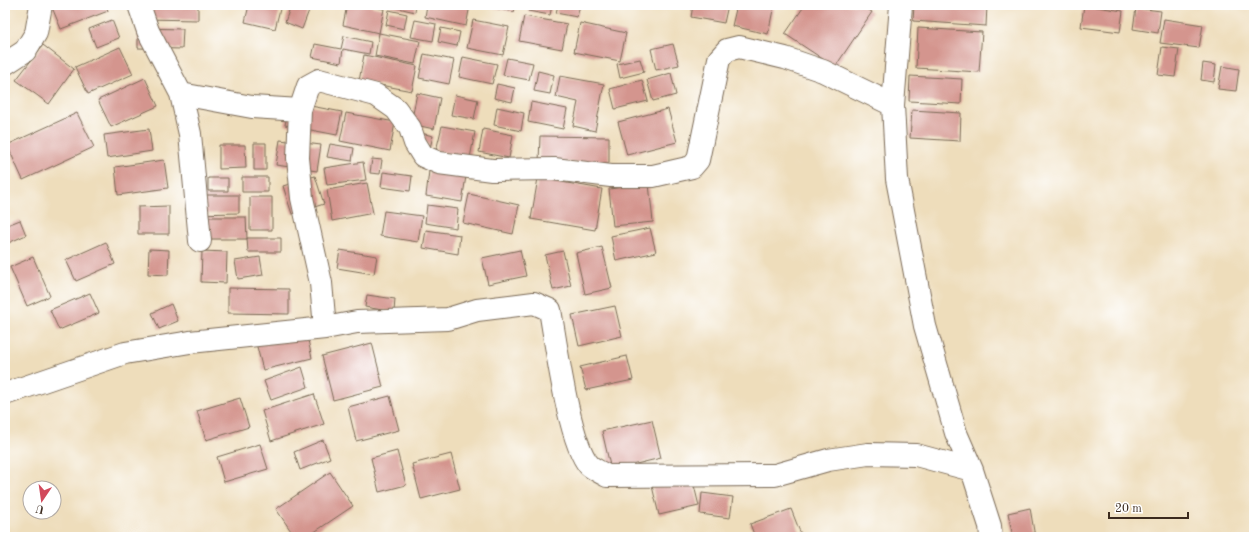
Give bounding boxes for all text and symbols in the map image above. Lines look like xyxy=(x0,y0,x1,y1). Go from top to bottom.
north arrow xyxy=(22,480,62,520)
scale bar xyxy=(1109,494,1188,520)
text: U xyxy=(34,502,46,515)
text: 20 m xyxy=(1115,503,1142,515)

